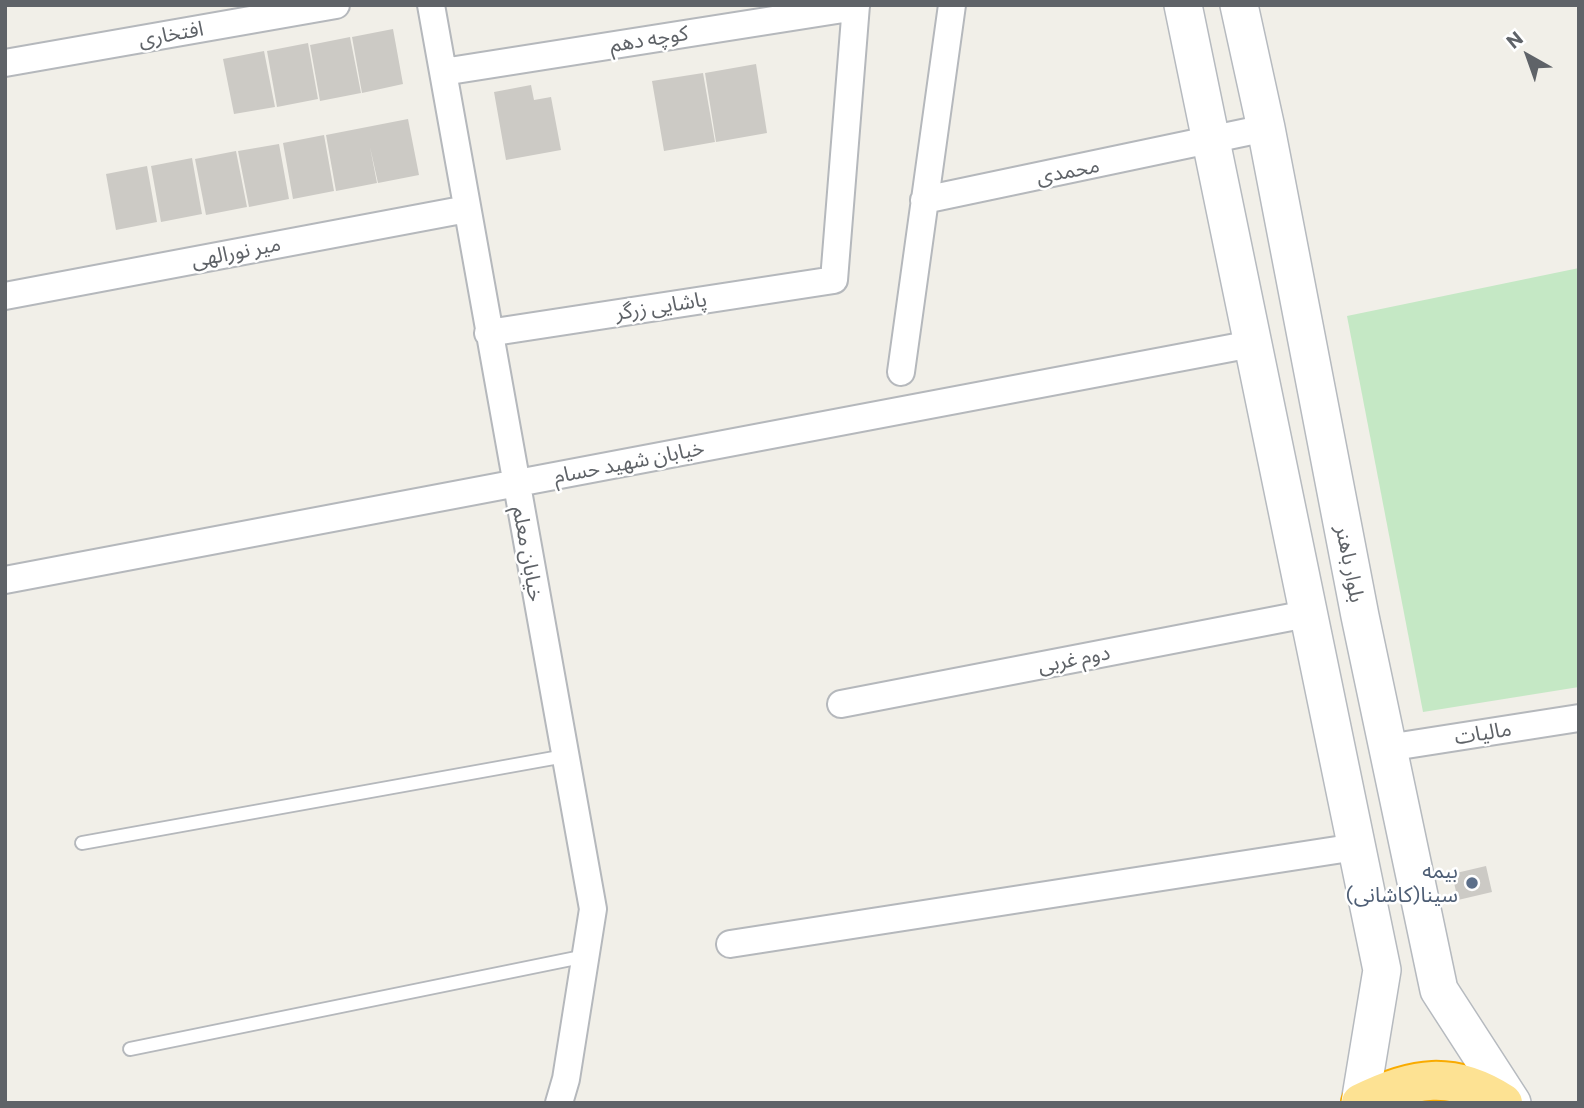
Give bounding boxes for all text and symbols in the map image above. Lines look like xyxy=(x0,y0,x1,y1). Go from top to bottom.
street label: افتخاری xyxy=(137,16,205,52)
street label: کوچه دهم xyxy=(608,20,690,58)
north arrow xyxy=(1493,21,1563,91)
text: N xyxy=(1501,26,1527,53)
street label: محمدی xyxy=(1034,153,1102,189)
street label: میر نورالهی xyxy=(189,231,283,273)
street label: پاشایی زرگر xyxy=(613,286,709,326)
street label: خیابان شهید حسام xyxy=(551,435,707,489)
street label: خیابان معلم xyxy=(507,504,549,604)
street label: بلوار باهنر xyxy=(1330,523,1370,605)
street label: دوم غربی xyxy=(1036,640,1112,678)
street label: مالیات xyxy=(1453,716,1513,750)
place label: بیمه سینا(کاشانی) xyxy=(1346,858,1458,908)
marker: بیمه سینا(کاشانی) xyxy=(1464,875,1480,891)

